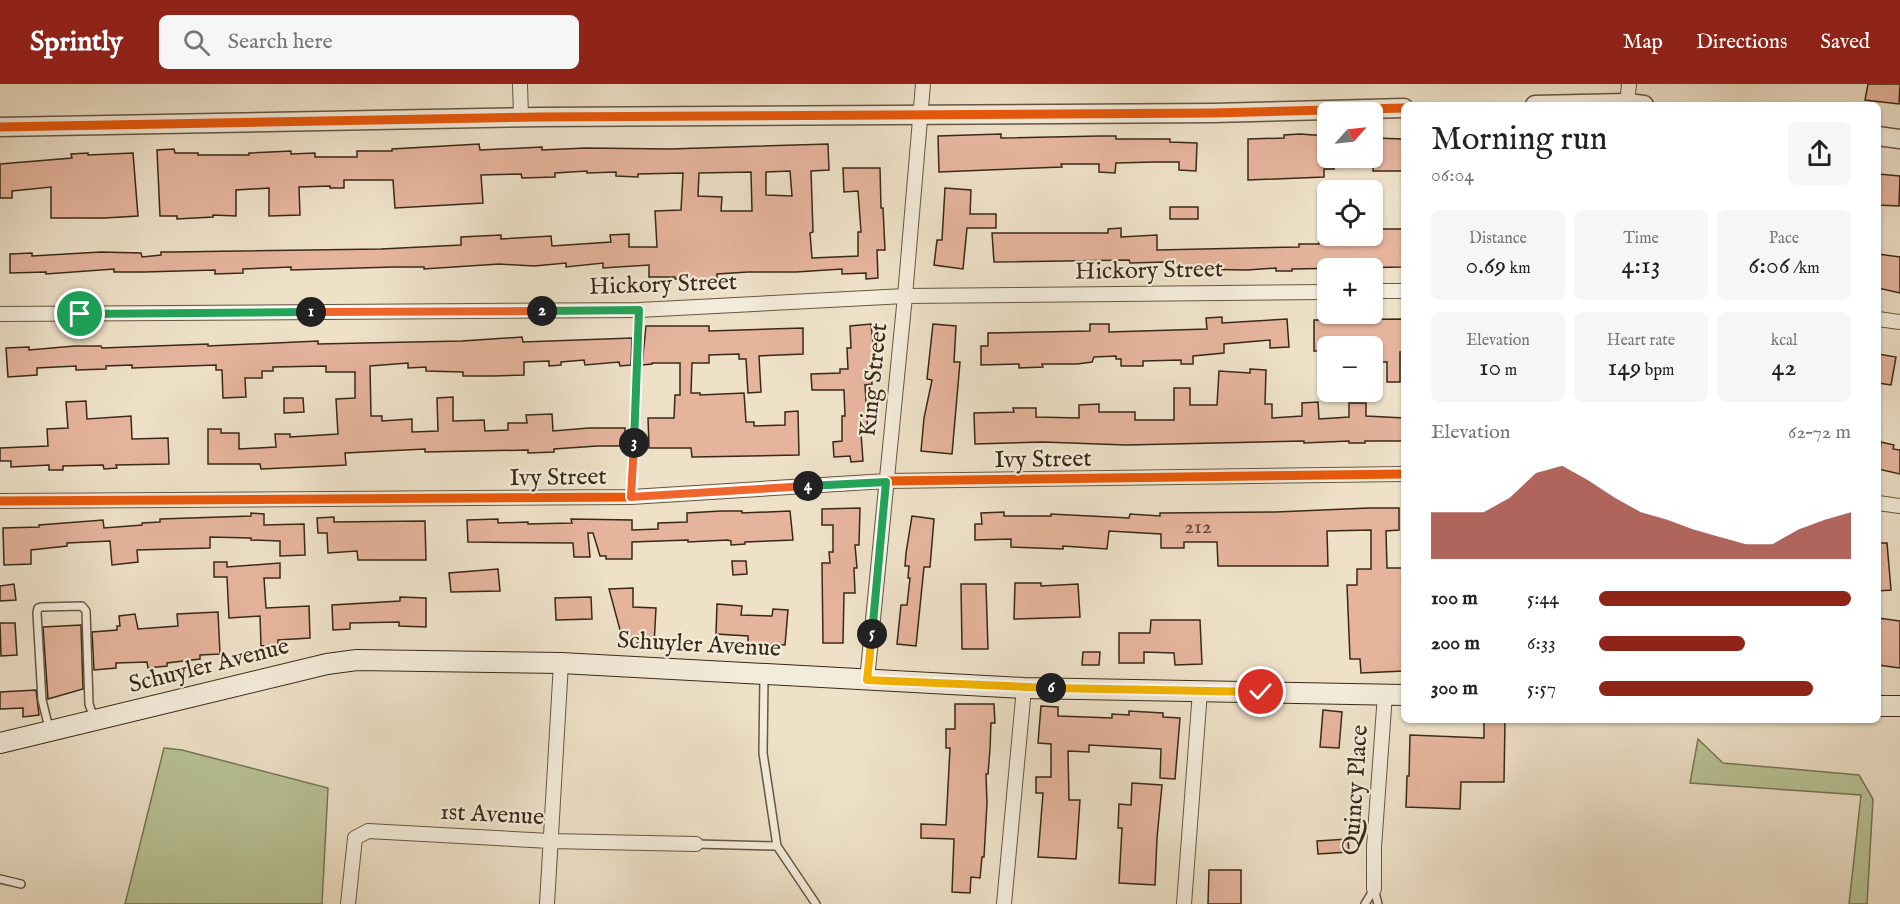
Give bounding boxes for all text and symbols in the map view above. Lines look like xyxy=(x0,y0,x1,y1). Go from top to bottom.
search box xyxy=(159,15,579,69)
text: Sprintly xyxy=(30,25,123,60)
icon: search xyxy=(180,26,213,59)
text: Search here xyxy=(228,28,333,56)
text: Map xyxy=(1623,29,1663,56)
text: Directions xyxy=(1696,29,1787,56)
text: Saved xyxy=(1820,29,1870,56)
north arrow xyxy=(1317,102,1383,168)
map controls xyxy=(1317,102,1383,402)
text: Morning run xyxy=(1431,119,1607,161)
button: share xyxy=(1788,122,1851,185)
text: 06:04 xyxy=(1431,163,1474,188)
button: locate xyxy=(1317,180,1383,246)
text: Distance xyxy=(1469,229,1527,249)
text: Time xyxy=(1623,229,1659,249)
text: Pace xyxy=(1769,229,1799,249)
text: 0.69 xyxy=(1465,249,1506,282)
text: 4:13 xyxy=(1622,249,1661,282)
text: 6:06 xyxy=(1748,249,1790,282)
street label: Hickory Street xyxy=(1075,254,1223,288)
button: + xyxy=(1317,258,1383,324)
text: km xyxy=(1506,259,1531,279)
text: /km xyxy=(1790,259,1820,279)
street label: Hickory Street xyxy=(588,267,738,303)
pin xyxy=(54,288,105,339)
pin: 2 xyxy=(527,296,557,326)
icon: arrive xyxy=(63,297,96,330)
pin: 1 xyxy=(296,297,326,327)
text: 2 xyxy=(538,301,546,321)
text: 1 xyxy=(308,302,314,322)
street label: King Street xyxy=(853,321,895,439)
text: Elevation xyxy=(1466,331,1530,351)
text: Heart rate xyxy=(1607,331,1675,351)
text: kcal xyxy=(1771,331,1797,351)
button: − xyxy=(1317,336,1383,402)
text: 10 xyxy=(1479,351,1501,384)
text: 149 xyxy=(1608,351,1641,384)
text: 42 xyxy=(1772,351,1796,384)
text: m xyxy=(1501,361,1517,381)
text: bpm xyxy=(1641,361,1674,381)
text: Elevation xyxy=(1431,420,1510,445)
text: 62–72 m xyxy=(1788,420,1851,445)
pin: 3 xyxy=(619,428,649,458)
text: 3 xyxy=(631,433,637,453)
street label: Ivy Street xyxy=(994,444,1092,476)
street label: Ivy Street xyxy=(509,462,607,494)
pin: 4 xyxy=(793,471,823,501)
text: 4 xyxy=(804,476,812,496)
house number: 212 xyxy=(1184,514,1212,541)
text: 100 m xyxy=(1431,586,1478,611)
text: 5:44 xyxy=(1527,586,1559,611)
pin: 5 xyxy=(857,619,887,649)
text: 5 xyxy=(869,624,875,644)
street label: Schuyler Avenue xyxy=(616,625,782,665)
street label: Schuyler Avenue xyxy=(126,631,292,701)
text: 200 m xyxy=(1431,631,1480,656)
text: 6:33 xyxy=(1527,631,1556,656)
pin xyxy=(1235,666,1286,717)
pin: 6 xyxy=(1036,673,1066,703)
icon: check xyxy=(1244,675,1277,708)
text: 300 m xyxy=(1431,676,1478,701)
text: 5:57 xyxy=(1527,676,1556,701)
text: 6 xyxy=(1048,678,1054,698)
street label: Quincy Place xyxy=(1336,724,1376,856)
street label: 1st Avenue xyxy=(439,797,545,833)

